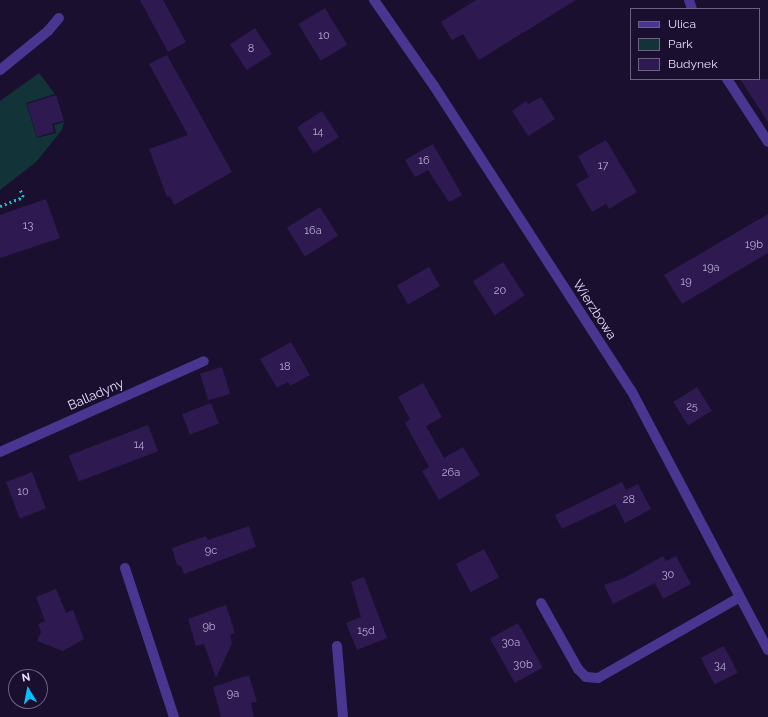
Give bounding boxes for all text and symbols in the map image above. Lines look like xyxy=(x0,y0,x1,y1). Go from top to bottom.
legend xyxy=(630,8,760,80)
text: Ulica xyxy=(668,17,696,31)
house number: 10 xyxy=(318,29,330,43)
text: Park xyxy=(668,37,693,51)
house number: 8 xyxy=(248,42,254,56)
text: Budynek xyxy=(668,57,718,71)
house number: 14 xyxy=(313,125,323,139)
house number: 16 xyxy=(418,154,430,168)
house number: 17 xyxy=(598,159,608,173)
house number: 13 xyxy=(23,219,33,233)
house number: 16a xyxy=(304,224,322,238)
house number: 19b xyxy=(745,238,763,252)
house number: 19a xyxy=(702,261,720,275)
house number: 19 xyxy=(680,275,692,289)
street label: Wierzbowa xyxy=(569,277,619,343)
house number: 20 xyxy=(494,284,506,298)
house number: 18 xyxy=(279,360,291,374)
street label: Balladyny xyxy=(66,376,126,414)
house number: 25 xyxy=(686,400,698,414)
house number: 14 xyxy=(134,438,144,452)
house number: 26a xyxy=(442,466,460,480)
house number: 10 xyxy=(17,485,29,499)
house number: 28 xyxy=(623,493,635,507)
house number: 9c xyxy=(205,544,217,558)
house number: 30 xyxy=(662,568,674,582)
house number: 9b xyxy=(202,620,216,634)
house number: 15d xyxy=(357,624,375,638)
house number: 30a xyxy=(502,636,520,650)
house number: 30b xyxy=(513,658,533,672)
house number: 34 xyxy=(714,659,726,673)
north arrow xyxy=(8,669,48,709)
text: N xyxy=(21,671,31,685)
house number: 9a xyxy=(227,687,239,701)

